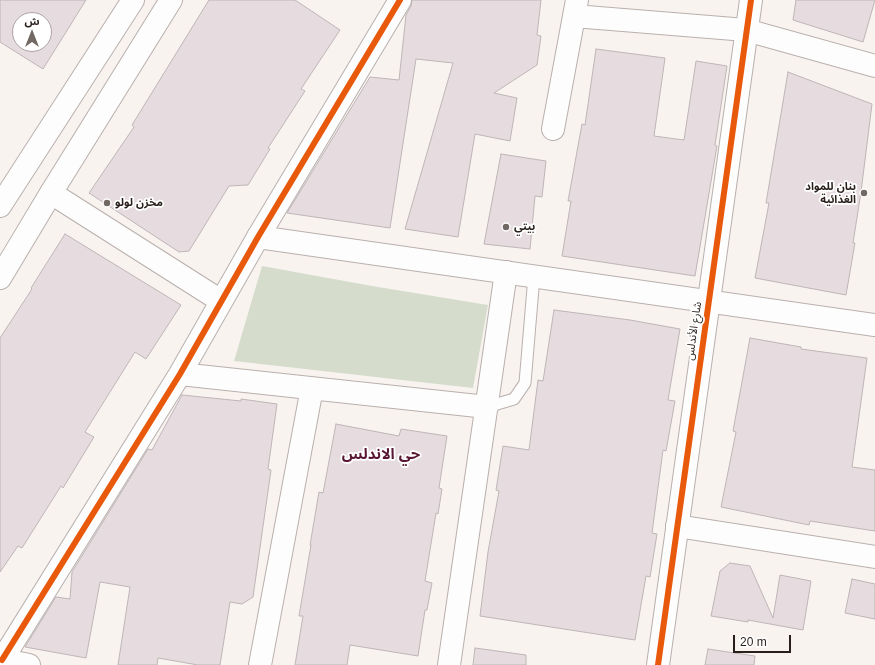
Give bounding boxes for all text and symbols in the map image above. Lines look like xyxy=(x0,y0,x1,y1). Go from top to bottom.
north arrow xyxy=(12,12,52,52)
text: ش xyxy=(24,15,40,27)
place label: بنان للمواد الغذائية xyxy=(805,180,856,206)
marker: بنان للمواد الغذائية xyxy=(859,188,869,198)
place label: مخزن لولو xyxy=(115,196,163,210)
marker: مخزن لولو xyxy=(102,198,112,208)
place label: بيتي xyxy=(514,220,535,234)
marker: بيتي xyxy=(501,222,511,232)
street label: شارع الأندلس xyxy=(683,301,705,361)
district label: حي الاندلس xyxy=(342,446,420,464)
scale bar xyxy=(735,627,793,653)
text: 20 m xyxy=(740,635,767,649)

